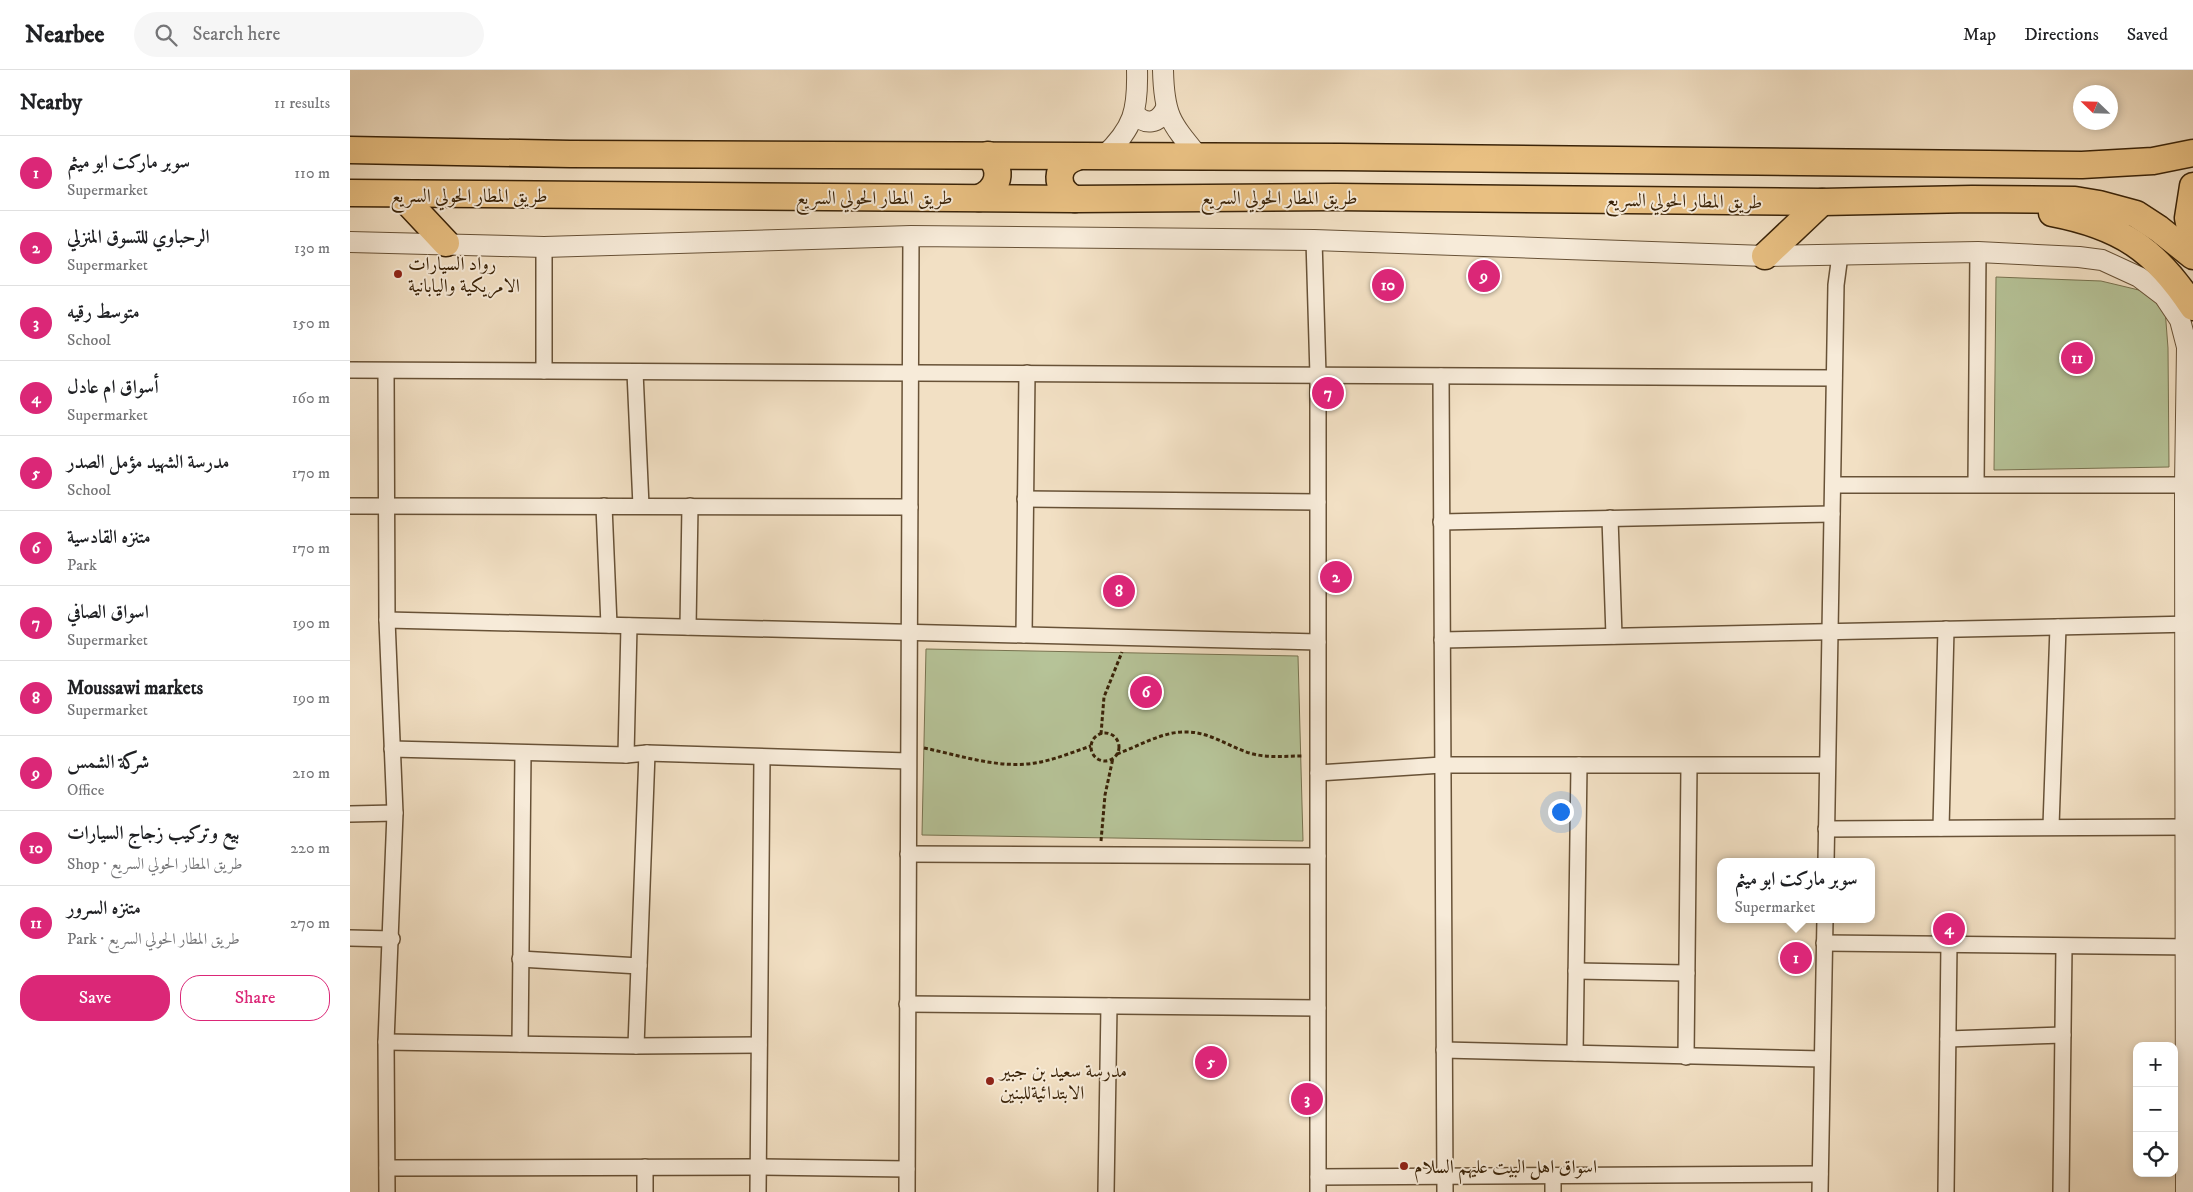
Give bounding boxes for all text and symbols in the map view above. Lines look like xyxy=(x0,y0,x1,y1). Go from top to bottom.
search box xyxy=(134,12,484,57)
text: Nearbee xyxy=(25,20,104,50)
icon: search xyxy=(152,21,180,49)
text: Search here xyxy=(192,23,280,46)
text: Map xyxy=(1963,24,1996,46)
text: Directions xyxy=(2024,24,2099,46)
text: Saved xyxy=(2127,24,2168,46)
north arrow xyxy=(2073,85,2118,130)
text: Nearby xyxy=(20,90,82,116)
text: 11 results xyxy=(274,93,330,113)
text: سوبر ماركت ابو ميثم xyxy=(67,151,190,174)
text: 1 xyxy=(33,163,39,183)
text: 110 m xyxy=(294,163,330,183)
text: Supermarket xyxy=(67,180,148,200)
street label: طريق المطار الحولي السريع xyxy=(390,185,548,213)
street label: طريق المطار الحولي السريع xyxy=(795,187,953,215)
street label: طريق المطار الحولي السريع xyxy=(1200,187,1358,215)
street label: طريق المطار الحولي السريع xyxy=(1605,189,1763,219)
text: الرحباوي للتسوق المنزلي xyxy=(67,226,210,249)
text: 2 xyxy=(32,238,40,258)
text: 130 m xyxy=(294,238,330,258)
place label: رواد السيارات الامريكية واليابانية xyxy=(408,253,520,299)
text: Supermarket xyxy=(67,255,148,275)
pin: 9 xyxy=(1468,257,1500,295)
pin: 10 xyxy=(1372,266,1404,304)
marker: رواد السيارات الامريكية واليابانية xyxy=(392,268,404,280)
text: متوسط رقيه xyxy=(67,301,140,324)
text: 3 xyxy=(33,313,39,333)
text: 150 m xyxy=(292,313,330,333)
text: School xyxy=(67,330,111,350)
pin: 11 xyxy=(2061,339,2093,377)
pin: 7 xyxy=(1312,374,1344,412)
text: أسواق ام عادل xyxy=(67,376,159,399)
text: 4 xyxy=(31,388,41,408)
text: 160 m xyxy=(292,388,330,408)
text: Supermarket xyxy=(67,405,148,425)
text: مدرسة الشهيد مؤمل الصدر xyxy=(67,451,229,474)
text: 5 xyxy=(32,463,40,483)
text: 170 m xyxy=(292,463,330,483)
text: School xyxy=(67,480,111,500)
text: متنزه القادسية xyxy=(67,526,151,549)
text: 6 xyxy=(32,538,40,558)
text: 170 m xyxy=(292,538,330,558)
text: Park xyxy=(67,555,97,575)
pin: 2 xyxy=(1320,558,1352,596)
pin: 8 xyxy=(1103,572,1135,610)
text: اسواق الصافي xyxy=(67,601,149,624)
text: 7 xyxy=(32,613,40,633)
text: 190 m xyxy=(292,613,330,633)
text: Supermarket xyxy=(67,630,148,650)
pin: 6 xyxy=(1130,673,1162,711)
text: Moussawi markets xyxy=(67,677,203,700)
text: 8 xyxy=(32,688,40,708)
text: 190 m xyxy=(292,688,330,708)
text: Supermarket xyxy=(67,700,148,720)
text: شركة الشمس xyxy=(67,751,149,774)
text: 9 xyxy=(32,763,40,783)
text: 210 m xyxy=(292,763,330,783)
text: Office xyxy=(67,780,104,800)
your location xyxy=(1548,799,1574,825)
text: بيع وتركيب زجاج السيارات xyxy=(67,822,239,845)
text: 10 xyxy=(29,838,43,858)
text: 220 m xyxy=(290,838,330,858)
text: Shop · طريق المطار الحولي السريع xyxy=(67,854,242,874)
popup xyxy=(1717,858,1875,923)
text: سوبر ماركت ابو ميثم xyxy=(1734,868,1858,891)
text: متنزه السرور xyxy=(67,897,141,920)
text: Supermarket xyxy=(1734,897,1815,917)
pin: 4 xyxy=(1933,910,1965,948)
text: 11 xyxy=(30,913,42,933)
text: 270 m xyxy=(290,913,330,933)
text: Park · طريق المطار الحولي السريع xyxy=(67,929,240,949)
pin: 1 xyxy=(1780,939,1812,977)
button: Save xyxy=(20,975,170,1021)
button: Share xyxy=(180,975,330,1021)
map controls xyxy=(2133,1042,2178,1177)
button: + xyxy=(2133,1042,2178,1087)
pin: 5 xyxy=(1195,1043,1227,1081)
place label: مدرسة سعيد بن جبير الابتدائيةللبنين xyxy=(998,1060,1127,1105)
marker: مدرسة سعيد بن جبير الابتدائيةللبنين xyxy=(984,1075,996,1087)
pin: 3 xyxy=(1291,1080,1323,1118)
button: − xyxy=(2133,1087,2178,1132)
button: locate xyxy=(2133,1132,2178,1177)
place label: اسواق اهل البيت عليهم السلام xyxy=(1414,1156,1597,1185)
marker: اسواق اهل البيت عليهم السلام xyxy=(1398,1160,1410,1172)

